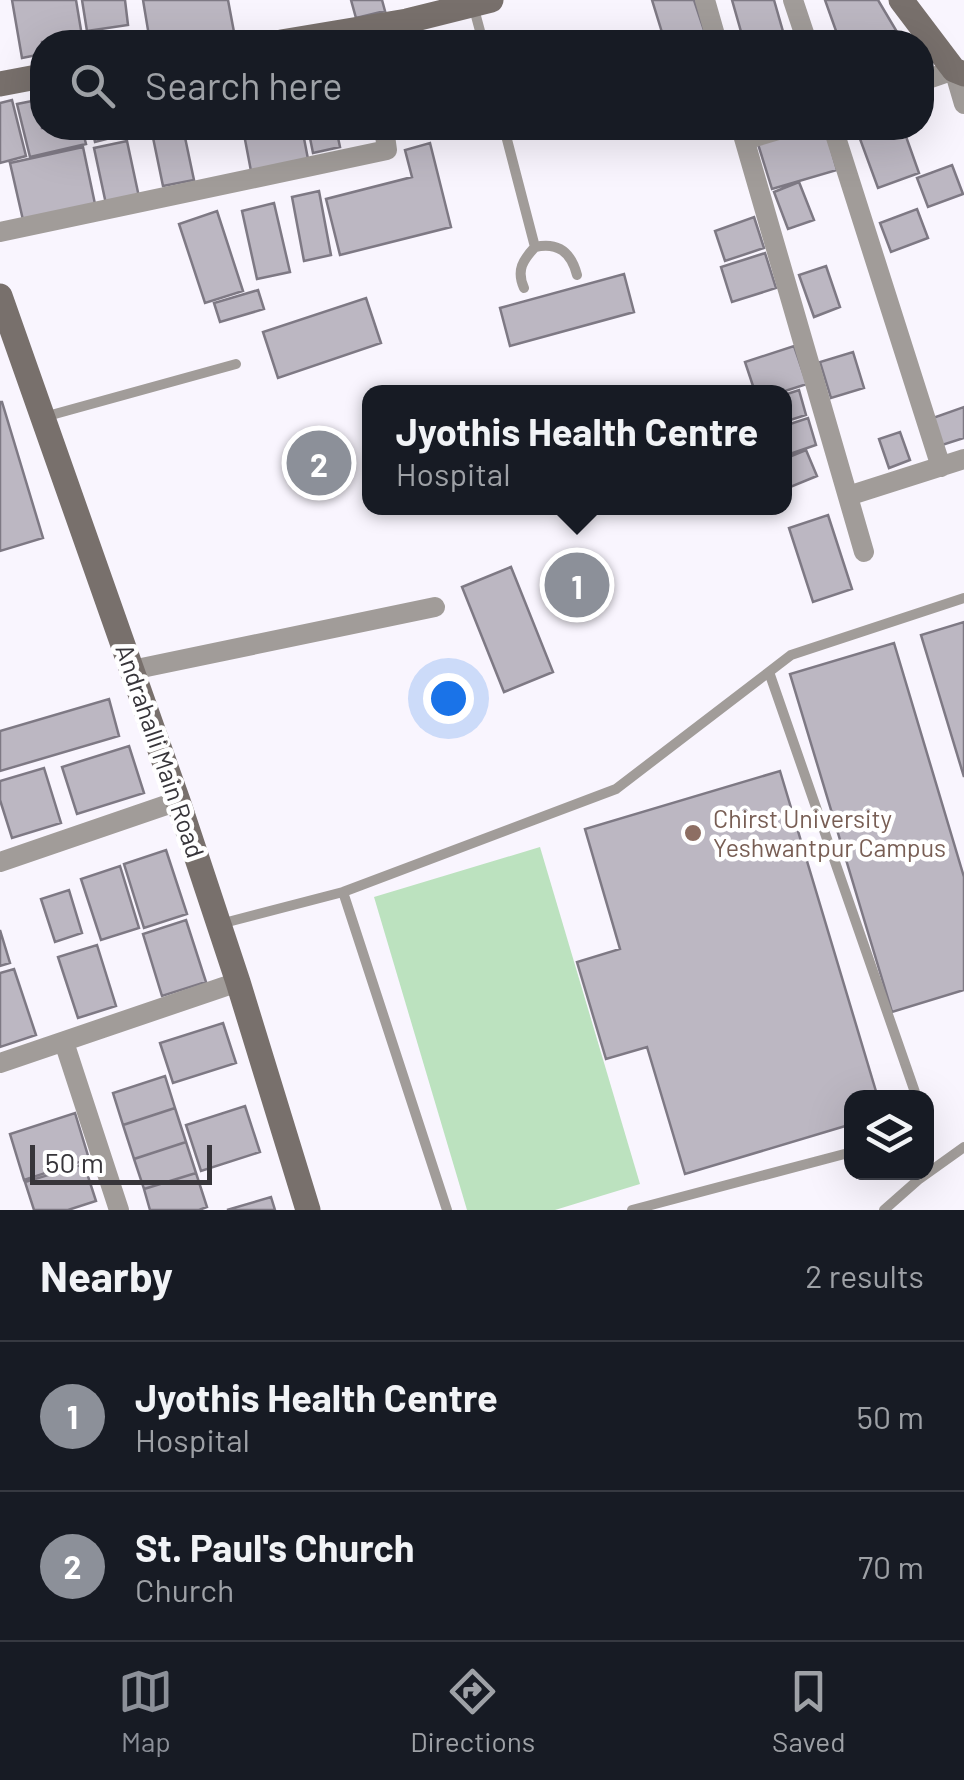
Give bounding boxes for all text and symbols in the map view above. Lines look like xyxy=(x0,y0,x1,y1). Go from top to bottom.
search box xyxy=(30,30,934,140)
icon: search xyxy=(65,58,120,113)
text: Search here xyxy=(145,62,343,108)
popup xyxy=(362,385,792,515)
text: Jyothis Health Centre xyxy=(396,408,758,454)
pin: 2 xyxy=(286,426,352,500)
text: Hospital xyxy=(396,454,511,492)
pin: 1 xyxy=(544,548,610,622)
street label: Andrahalli Main Road xyxy=(110,640,212,861)
your location xyxy=(423,673,474,724)
place label: Chirst University Yeshwantpur Campus xyxy=(713,803,946,862)
marker: Chirst University Yeshwantpur Campus xyxy=(682,822,704,844)
map controls xyxy=(844,1090,934,1180)
button: layers xyxy=(844,1090,934,1180)
scale bar xyxy=(30,1140,212,1184)
text: 50 m xyxy=(45,1145,104,1179)
text: Nearby xyxy=(40,1250,173,1300)
text: 2 results xyxy=(805,1256,924,1294)
text: Jyothis Health Centre xyxy=(135,1374,498,1420)
text: 1 xyxy=(67,1397,78,1435)
text: 50 m xyxy=(857,1397,924,1435)
text: Hospital xyxy=(135,1420,250,1458)
text: St. Paul's Church xyxy=(135,1524,414,1570)
text: 2 xyxy=(64,1547,81,1585)
text: 70 m xyxy=(858,1547,924,1585)
text: Church xyxy=(135,1570,234,1608)
tab: Map xyxy=(118,1664,173,1758)
tab: Directions xyxy=(410,1664,535,1758)
tab: Saved xyxy=(772,1664,846,1758)

